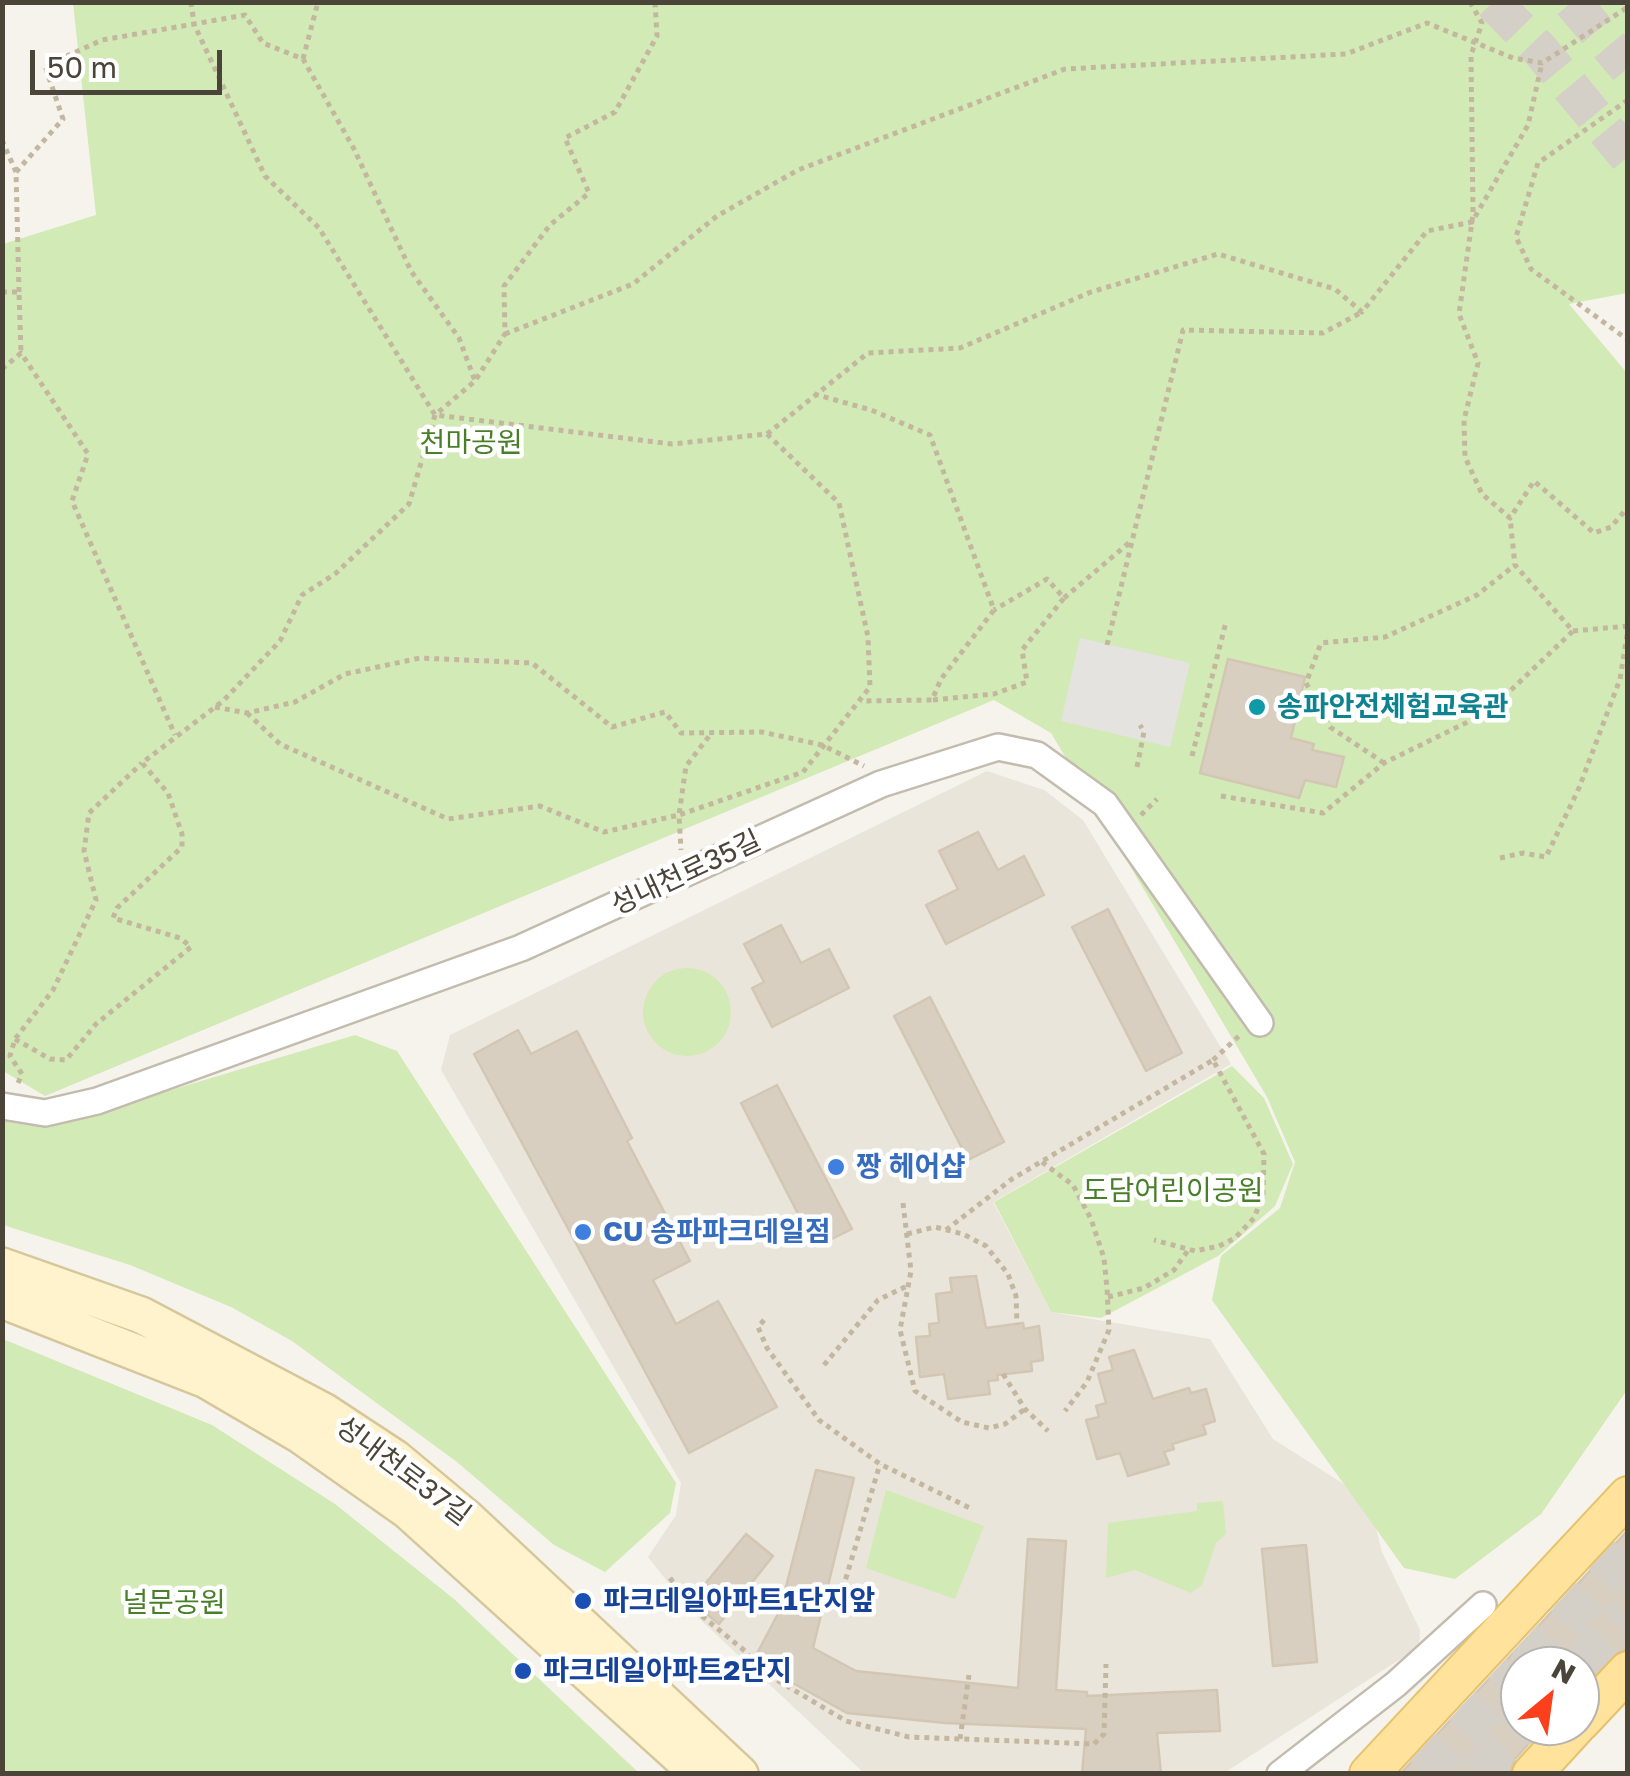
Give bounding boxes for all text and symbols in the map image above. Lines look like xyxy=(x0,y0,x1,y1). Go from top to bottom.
scale bar xyxy=(35,30,228,92)
text: 50 m xyxy=(47,49,117,85)
park label: 천마공원 xyxy=(419,426,523,460)
place label: 송파안전체험교육관 xyxy=(1277,690,1509,724)
marker: 송파안전체험교육관 xyxy=(1246,696,1268,718)
street label: 성내천로35길 xyxy=(606,824,766,922)
place label: 짱 헤어샵 xyxy=(856,1150,966,1184)
marker: 짱 헤어샵 xyxy=(825,1156,847,1178)
park label: 도담어린이공원 xyxy=(1083,1174,1263,1208)
place label: CU 송파파크데일점 xyxy=(603,1215,831,1249)
marker: CU 송파파크데일점 xyxy=(572,1221,594,1243)
street label: 성내천로37길 xyxy=(329,1409,477,1533)
place label: 파크데일아파트1단지앞 xyxy=(603,1584,875,1618)
park label: 널문공원 xyxy=(122,1586,226,1620)
marker: 파크데일아파트1단지앞 xyxy=(572,1590,594,1612)
north arrow xyxy=(1500,1646,1600,1746)
text: N xyxy=(1547,1651,1581,1691)
place label: 파크데일아파트2단지 xyxy=(543,1654,792,1688)
marker: 파크데일아파트2단지 xyxy=(512,1660,534,1682)

